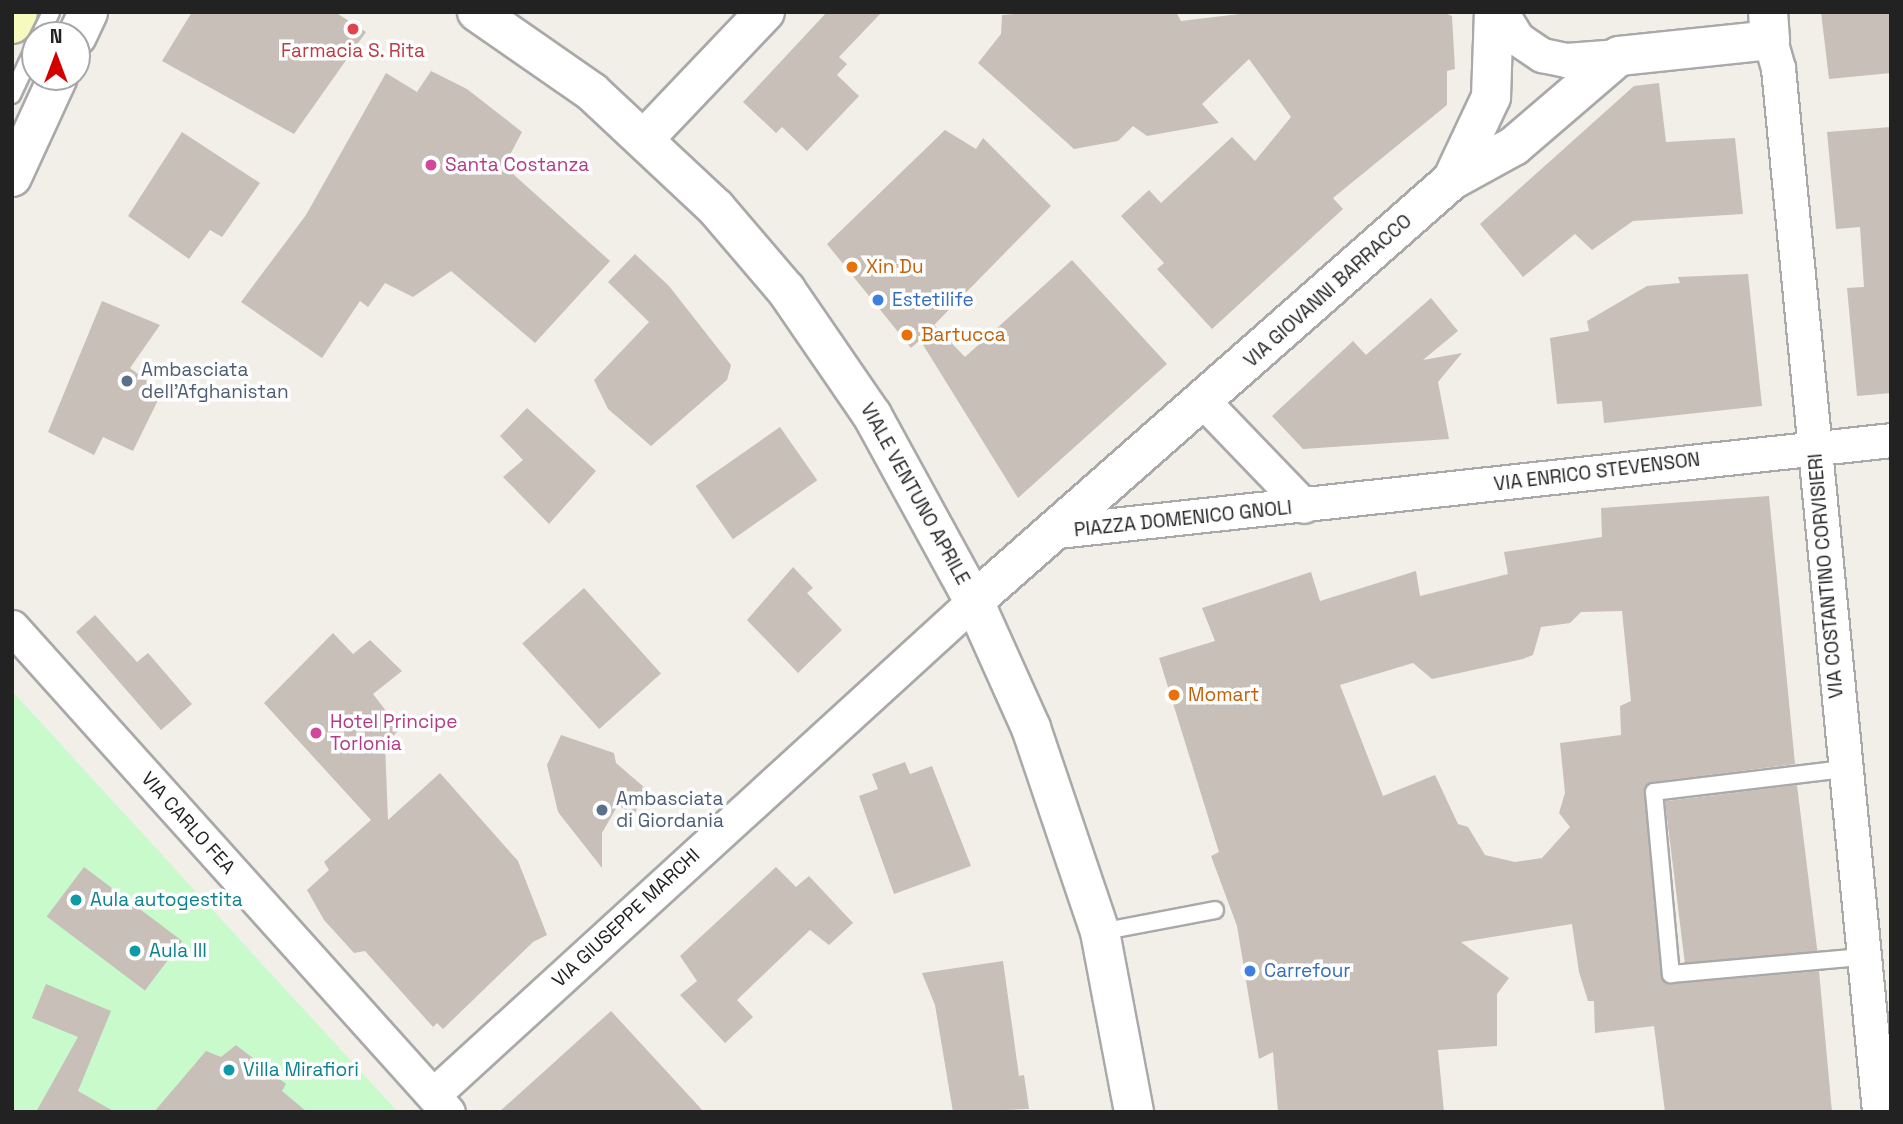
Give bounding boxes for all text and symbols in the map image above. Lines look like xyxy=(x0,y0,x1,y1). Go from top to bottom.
north arrow xyxy=(21,21,91,91)
marker: Farmacia S. Rita xyxy=(345,21,361,37)
text: N xyxy=(50,24,62,49)
place label: Farmacia S. Rita xyxy=(281,40,425,62)
place label: Santa Costanza xyxy=(445,154,589,176)
marker: Santa Costanza xyxy=(423,157,439,173)
street label: VIA GIOVANNI BARRACCO xyxy=(1240,210,1416,372)
place label: Xin Du xyxy=(866,256,924,278)
marker: Xin Du xyxy=(844,259,860,275)
place label: Estetilife xyxy=(892,289,974,311)
marker: Estetilife xyxy=(870,292,886,308)
place label: Bartucca xyxy=(921,324,1006,346)
marker: Bartucca xyxy=(899,327,915,343)
place label: Ambasciata dell'Afghanistan xyxy=(141,359,289,403)
marker: Ambasciata dell'Afghanistan xyxy=(119,373,135,389)
street label: VIALE VENTUNO APRILE xyxy=(855,399,975,589)
street label: VIA ENRICO STEVENSON xyxy=(1492,448,1702,496)
street label: VIA COSTANTINO CORVISIERI xyxy=(1804,452,1848,700)
street label: PIAZZA DOMENICO GNOLI xyxy=(1073,496,1293,542)
place label: Momart xyxy=(1188,684,1259,706)
marker: Momart xyxy=(1166,687,1182,703)
place label: Hotel Principe Torlonia xyxy=(330,711,457,755)
marker: Hotel Principe Torlonia xyxy=(308,725,324,741)
street label: VIA CARLO FEA xyxy=(136,767,240,879)
place label: Ambasciata di Giordania xyxy=(616,788,724,832)
marker: Ambasciata di Giordania xyxy=(594,802,610,818)
street label: VIA GIUSEPPE MARCHI xyxy=(547,844,705,992)
place label: Aula autogestita xyxy=(90,889,243,911)
marker: Aula autogestita xyxy=(68,892,84,908)
place label: Aula III xyxy=(149,940,207,962)
marker: Aula III xyxy=(127,943,143,959)
place label: Carrefour xyxy=(1264,960,1350,982)
marker: Carrefour xyxy=(1242,963,1258,979)
place label: Villa Mirafiori xyxy=(243,1059,359,1081)
marker: Villa Mirafiori xyxy=(221,1062,237,1078)

